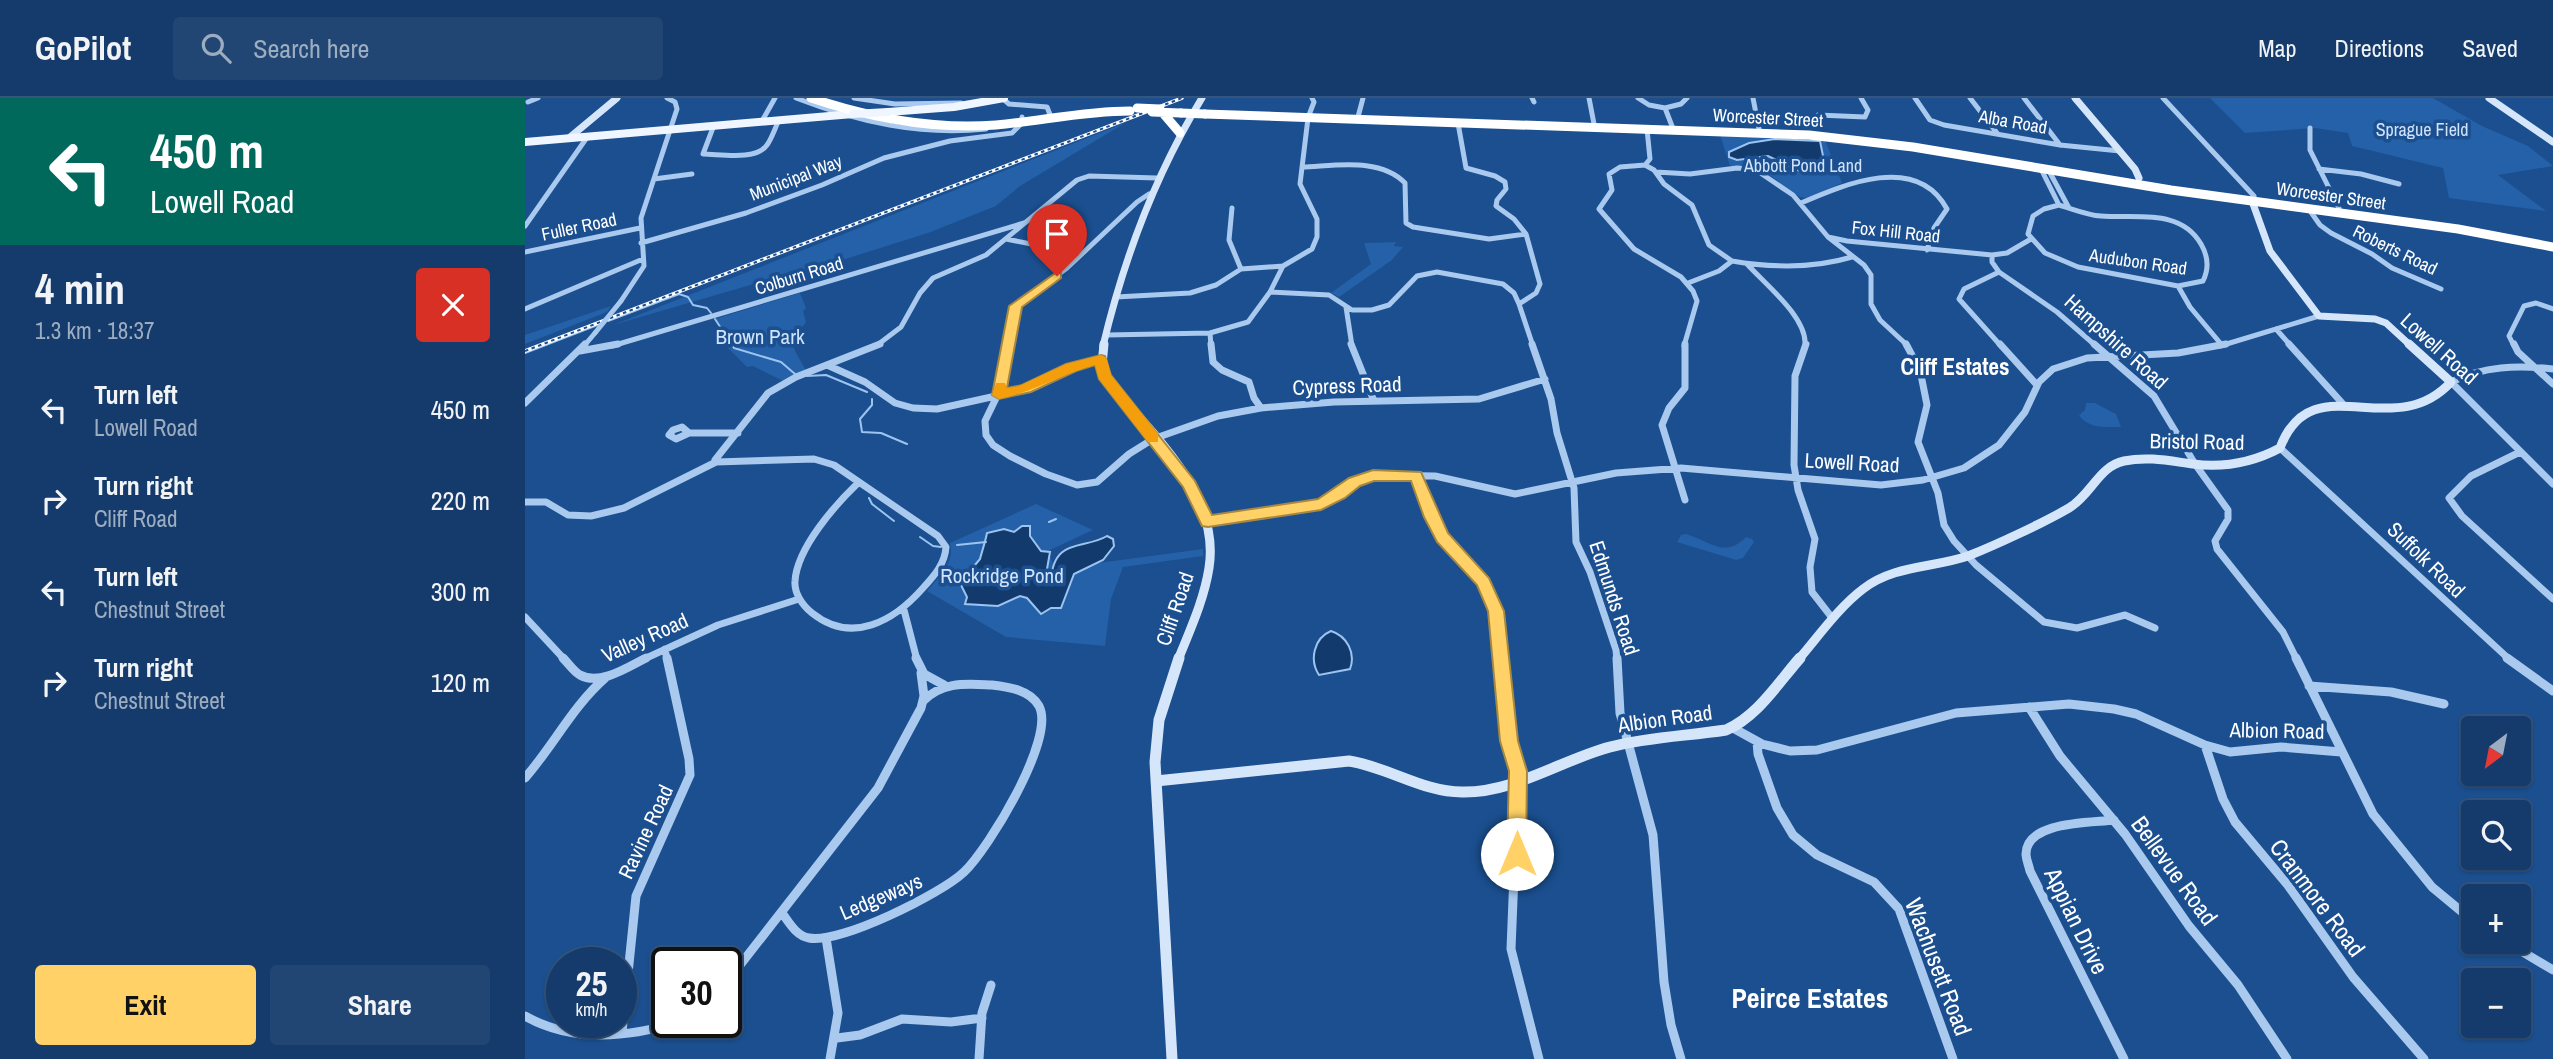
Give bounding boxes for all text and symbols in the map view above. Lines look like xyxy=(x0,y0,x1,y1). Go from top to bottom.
search box xyxy=(173,17,663,80)
text: GoPilot xyxy=(35,26,131,70)
icon: search xyxy=(197,29,235,67)
text: Search here xyxy=(253,31,369,66)
text: Map xyxy=(2258,32,2296,64)
text: Directions xyxy=(2334,32,2424,64)
text: Saved xyxy=(2462,32,2518,64)
street label: Worcester Street xyxy=(1712,102,1824,133)
street label: Alba Road xyxy=(1976,103,2049,140)
text: 450 m xyxy=(150,117,264,183)
park label: Sprague Field xyxy=(2376,117,2468,142)
icon: left xyxy=(35,126,126,217)
street label: Municipal Way xyxy=(746,148,846,207)
park label: Abbott Pond Land xyxy=(1743,153,1862,178)
street label: Worcester Street xyxy=(2275,175,2388,216)
text: Lowell Road xyxy=(150,180,294,223)
pin xyxy=(1027,204,1087,276)
street label: Fuller Road xyxy=(539,206,619,247)
street label: Fox Hill Road xyxy=(1851,214,1941,249)
icon: arrive xyxy=(1038,215,1076,253)
street label: Roberts Road xyxy=(2349,218,2442,281)
street label: Audubon Road xyxy=(2087,242,2189,281)
street label: Colburn Road xyxy=(752,250,846,301)
text: 4 min xyxy=(35,261,125,317)
button: close xyxy=(416,268,490,342)
street label: Hampshire Road xyxy=(2058,287,2174,396)
street label: Lowell Road xyxy=(2394,306,2484,391)
text: 1.3 km · 18:37 xyxy=(35,315,155,346)
park label: Brown Park xyxy=(716,322,805,351)
district label: Cliff Estates xyxy=(1901,351,2010,382)
street label: Cypress Road xyxy=(1292,369,1402,402)
text: Turn left xyxy=(94,377,178,412)
icon: left xyxy=(35,391,73,429)
text: 450 m xyxy=(431,392,490,427)
text: Lowell Road xyxy=(94,412,198,443)
street label: Bristol Road xyxy=(2149,426,2245,457)
street label: Lowell Road xyxy=(1804,446,1900,479)
text: Turn right xyxy=(94,468,193,503)
icon: right xyxy=(35,482,73,520)
text: 220 m xyxy=(431,483,490,518)
text: Cliff Road xyxy=(94,503,178,534)
street label: Suffolk Road xyxy=(2381,515,2472,604)
street label: Edmunds Road xyxy=(1582,537,1647,659)
text: Turn left xyxy=(94,559,178,594)
park label: Rockridge Pond xyxy=(940,561,1064,590)
street label: Cliff Road xyxy=(1148,568,1201,650)
icon: left xyxy=(35,573,73,611)
text: 300 m xyxy=(431,574,490,609)
text: Chestnut Street xyxy=(94,594,225,625)
street label: Valley Road xyxy=(597,606,693,669)
text: Turn right xyxy=(94,650,193,685)
icon: right xyxy=(35,664,73,702)
text: 120 m xyxy=(431,665,490,700)
text: Chestnut Street xyxy=(94,685,225,716)
street label: Albion Road xyxy=(1615,698,1714,740)
street label: Albion Road xyxy=(2228,715,2325,746)
north arrow xyxy=(2461,716,2531,786)
map controls xyxy=(2461,716,2531,1038)
street label: Ravine Road xyxy=(611,780,680,883)
button: search xyxy=(2461,800,2531,870)
street label: Bellevue Road xyxy=(2124,809,2225,932)
position arrow xyxy=(1480,817,1554,891)
street label: Cranmore Road xyxy=(2263,832,2373,963)
street label: Appian Drive xyxy=(2037,861,2116,979)
street label: Ledgeways xyxy=(835,866,927,927)
button: + xyxy=(2461,884,2531,954)
street label: Wachusett Road xyxy=(1898,893,1980,1040)
speed limit sign: 30 xyxy=(651,947,742,1038)
text: 25 xyxy=(576,960,607,1007)
button: Exit xyxy=(35,965,256,1045)
button: Share xyxy=(270,965,490,1045)
button: − xyxy=(2461,968,2531,1038)
district label: Peirce Estates xyxy=(1732,979,1889,1017)
text: km/h xyxy=(576,997,608,1022)

